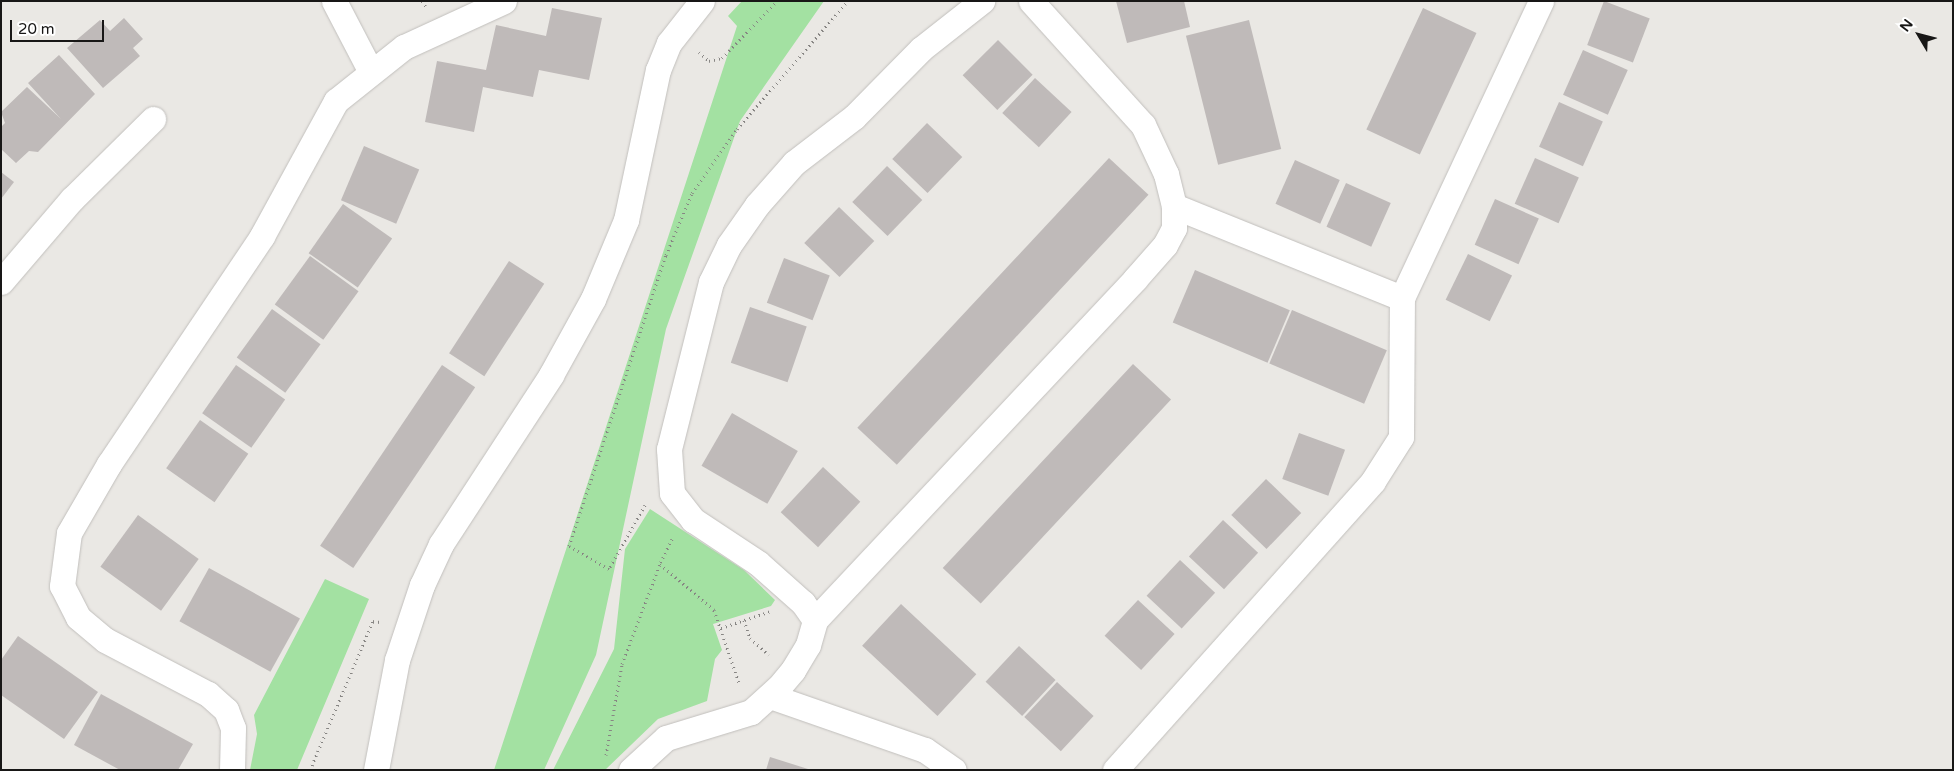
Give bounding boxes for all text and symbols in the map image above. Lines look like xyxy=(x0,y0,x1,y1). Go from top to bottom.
scale bar xyxy=(12,10,106,42)
north arrow xyxy=(1894,10,1944,60)
text: N xyxy=(1896,16,1917,35)
text: 20 m xyxy=(18,20,55,38)

